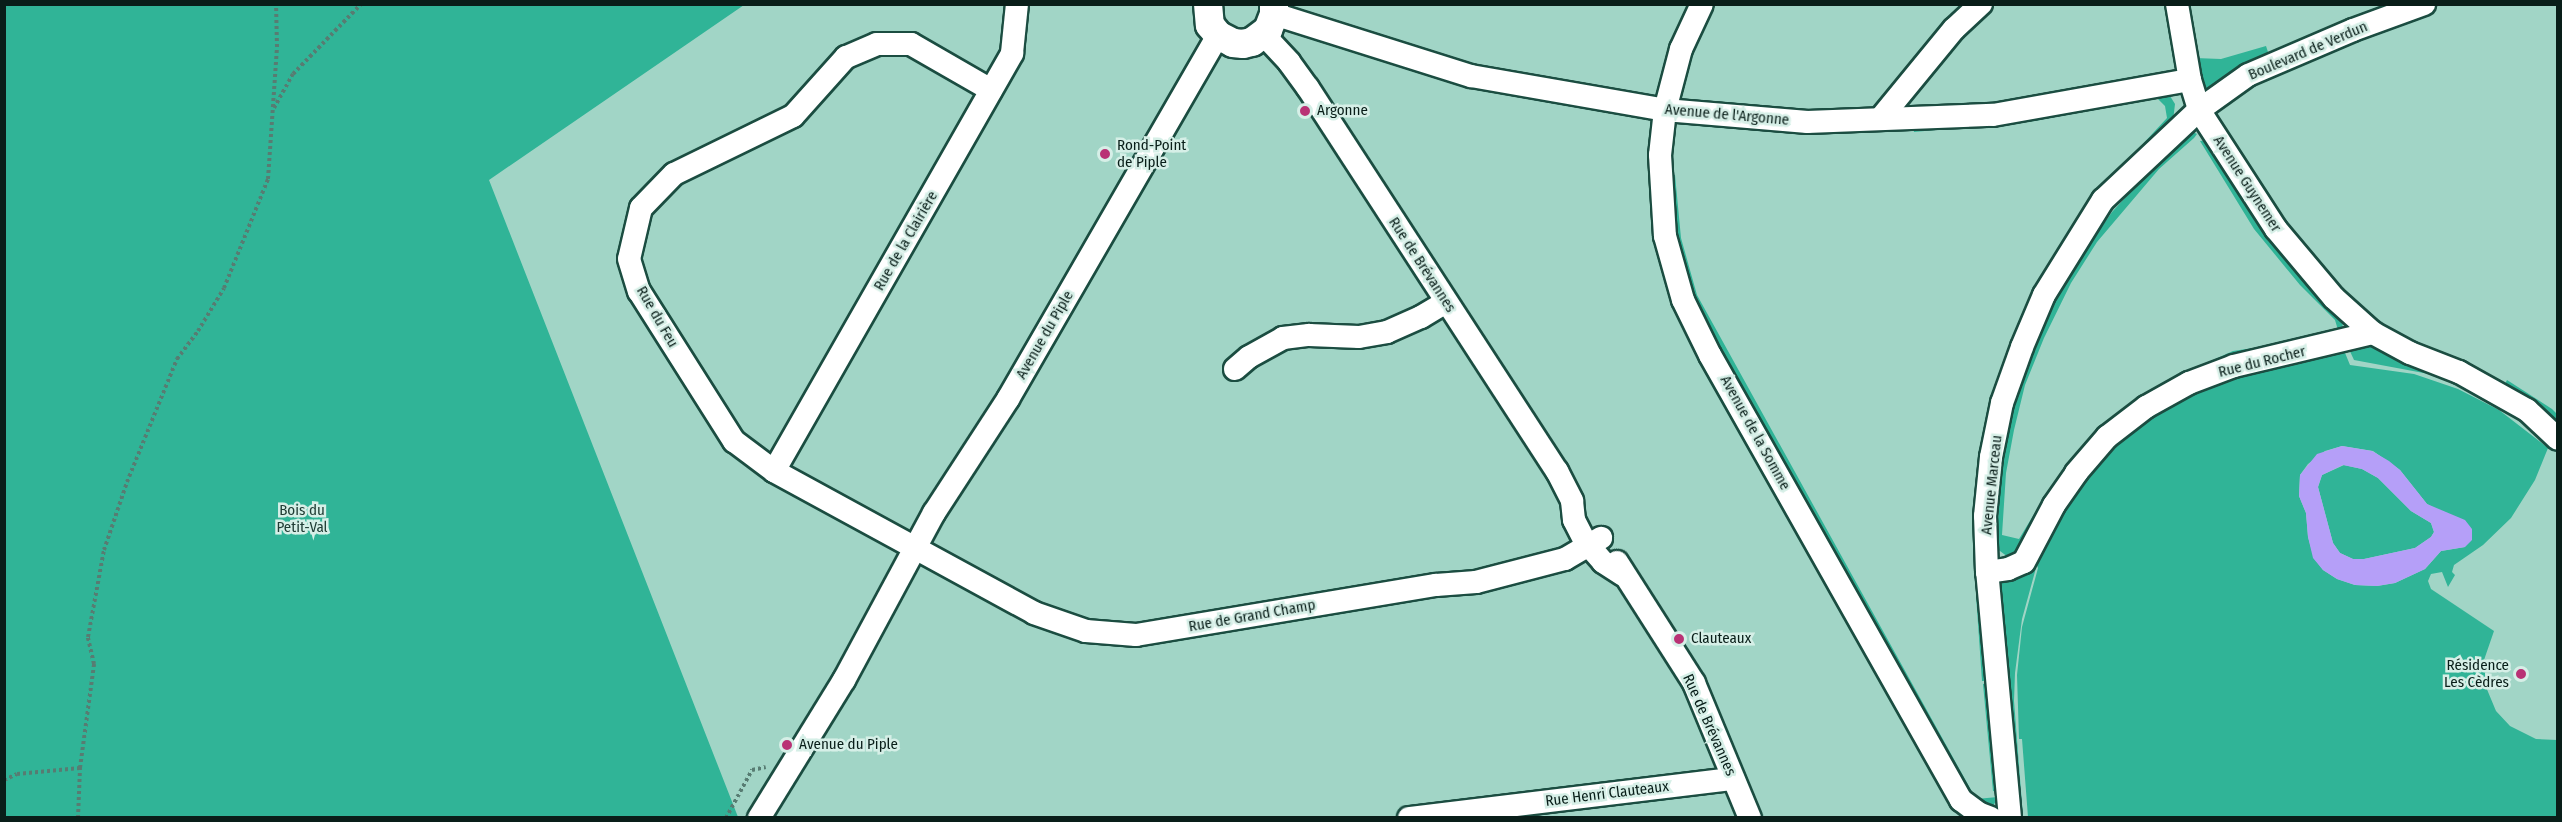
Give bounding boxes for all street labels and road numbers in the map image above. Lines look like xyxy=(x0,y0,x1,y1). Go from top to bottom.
street label: Boulevard de Verdun xyxy=(2246,18,2370,84)
street label: Avenue de l'Argonne xyxy=(1664,101,1790,129)
street label: Avenue Guynemer xyxy=(2209,132,2285,236)
street label: Rue de la Clairière xyxy=(870,188,942,294)
street label: Rue de Brévannes xyxy=(1385,214,1459,316)
street label: Rue du Feu xyxy=(632,283,682,351)
street label: Avenue du Piple xyxy=(1012,288,1078,382)
street label: Rue du Rocher xyxy=(2217,342,2307,382)
street label: Avenue de la Somme xyxy=(1716,373,1794,493)
street label: Avenue Marceau xyxy=(1978,434,2006,536)
street label: Rue de Grand Champ xyxy=(1187,596,1317,636)
street label: Rue de Brévannes xyxy=(1678,671,1740,779)
street label: Rue Henri Clauteaux xyxy=(1544,778,1670,810)

